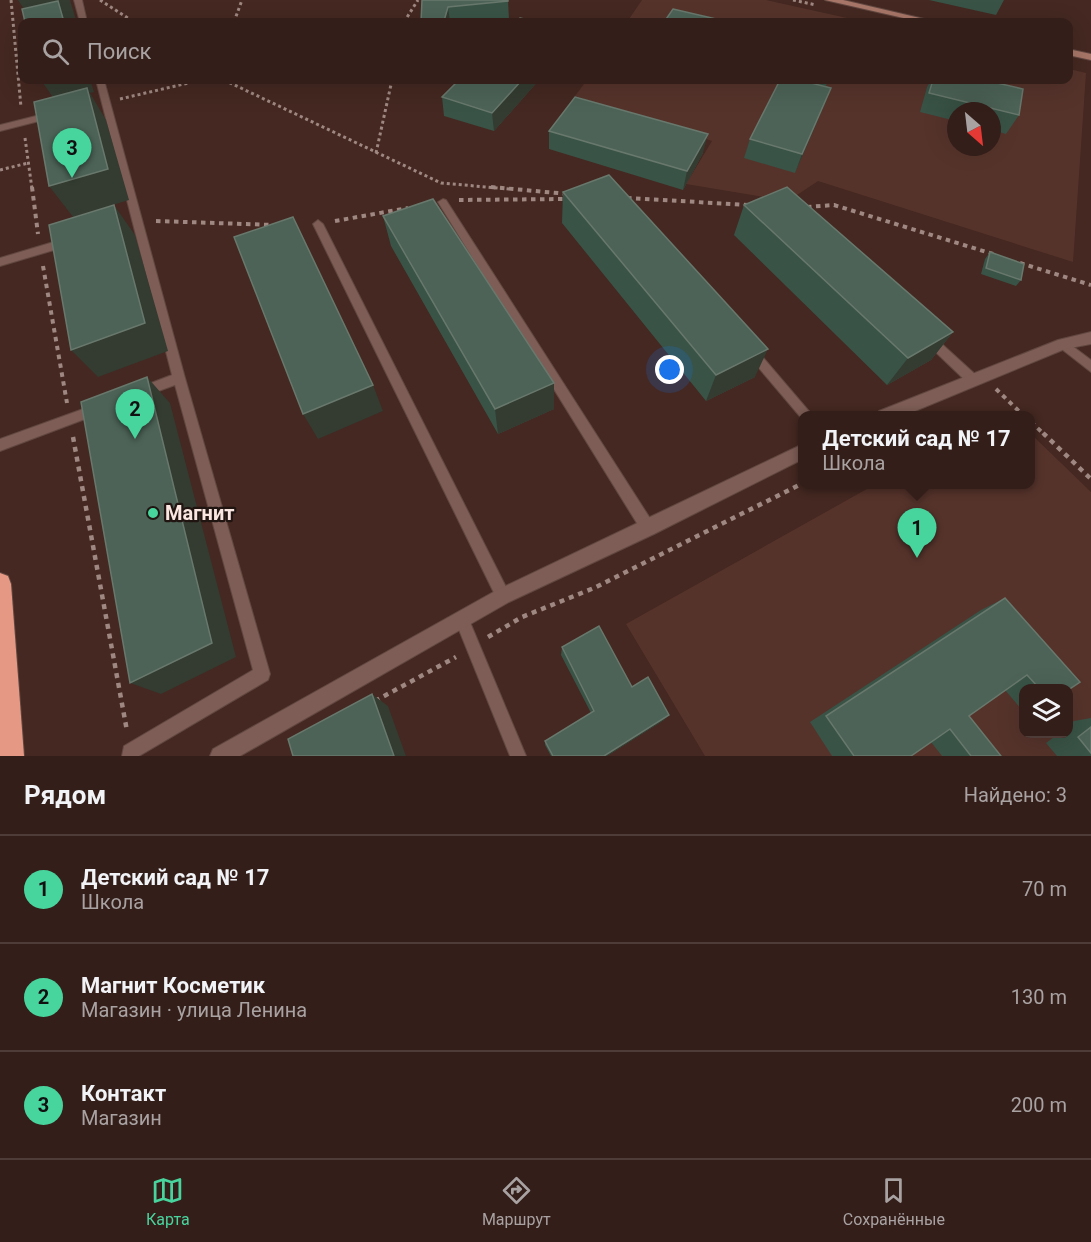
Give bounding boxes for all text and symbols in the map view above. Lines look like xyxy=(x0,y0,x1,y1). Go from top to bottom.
search box xyxy=(18,18,1073,84)
icon: search xyxy=(39,35,72,68)
text: Поиск xyxy=(87,39,151,64)
north arrow xyxy=(947,102,1001,156)
pin: 3 xyxy=(52,128,92,178)
your location xyxy=(655,355,684,384)
pin: 2 xyxy=(116,390,154,439)
popup xyxy=(798,411,1035,489)
text: Детский сад № 17 xyxy=(822,426,1011,451)
text: Школа xyxy=(822,451,885,475)
place label: Магнит xyxy=(165,501,234,525)
marker: Магнит xyxy=(146,506,160,520)
pin: 1 xyxy=(898,508,936,558)
map controls xyxy=(1019,684,1073,738)
button: layers xyxy=(1019,684,1073,738)
text: Рядом xyxy=(24,780,106,810)
text: Найдено: 3 xyxy=(964,783,1067,807)
text: Детский сад № 17 xyxy=(81,865,269,890)
text: 1 xyxy=(38,877,49,901)
text: 70 m xyxy=(1022,877,1067,901)
text: Школа xyxy=(81,890,144,914)
text: Магнит Косметик xyxy=(81,973,265,998)
text: 2 xyxy=(38,985,49,1009)
text: 130 m xyxy=(1011,985,1067,1009)
text: Магазин · улица Ленина xyxy=(81,998,307,1022)
text: Контакт xyxy=(81,1081,166,1106)
text: 3 xyxy=(38,1093,49,1117)
text: 200 m xyxy=(1011,1093,1067,1117)
text: Магазин xyxy=(81,1106,162,1130)
tab: Карта xyxy=(146,1174,190,1229)
tab: Маршрут xyxy=(482,1174,551,1229)
tab: Сохранённые xyxy=(843,1174,945,1229)

